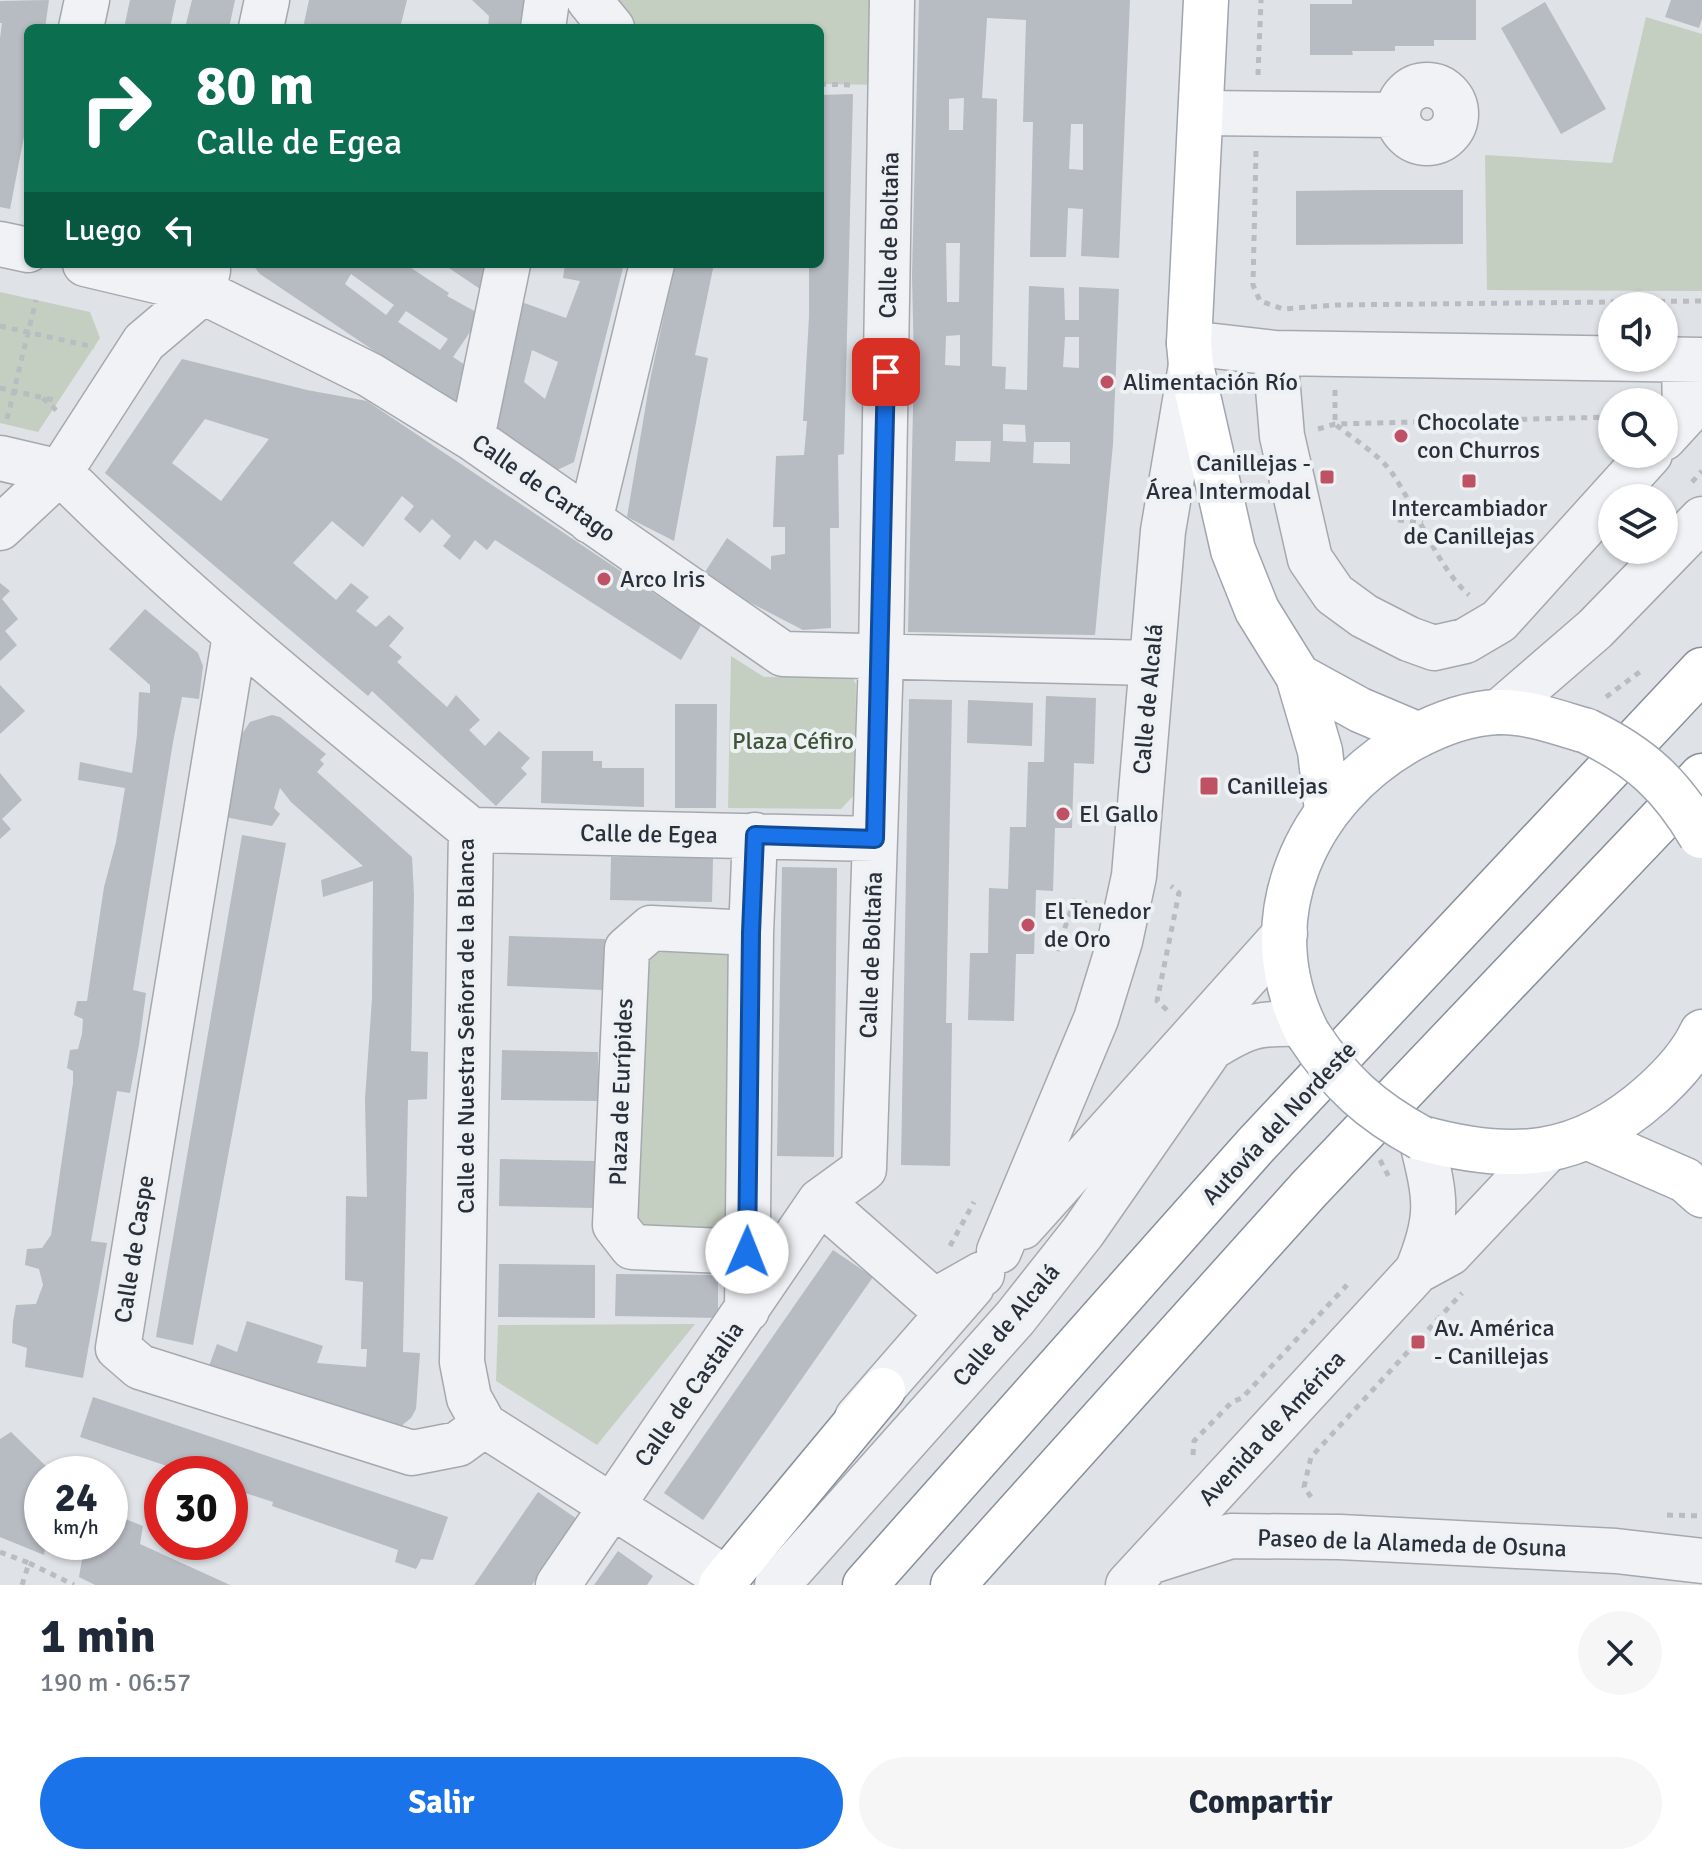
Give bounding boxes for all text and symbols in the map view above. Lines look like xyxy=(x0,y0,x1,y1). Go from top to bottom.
text: 80 m xyxy=(196,51,314,120)
icon: right xyxy=(64,56,168,160)
text: Calle de Egea xyxy=(196,120,402,165)
street label: Calle de Boltaña xyxy=(873,151,905,319)
icon: left xyxy=(158,208,202,252)
text: Luego xyxy=(64,212,142,249)
map controls xyxy=(1598,292,1678,564)
button: sound xyxy=(1598,292,1678,372)
pin xyxy=(852,338,920,406)
icon: arrive xyxy=(864,350,908,394)
place label: Alimentación Río xyxy=(1123,367,1298,397)
marker: Alimentación Río xyxy=(1098,373,1116,391)
button: search xyxy=(1598,388,1678,468)
place label: Chocolate con Churros xyxy=(1417,407,1540,465)
street label: Calle de Cartago xyxy=(466,427,622,549)
marker: Chocolate con Churros xyxy=(1392,427,1410,445)
place label: Canillejas - Área Intermodal xyxy=(1146,448,1311,506)
marker: Canillejas - Área Intermodal xyxy=(1318,468,1336,486)
marker: Intercambiador de Canillejas xyxy=(1460,472,1478,490)
button: layers xyxy=(1598,484,1678,564)
place label: Intercambiador de Canillejas xyxy=(1391,493,1547,551)
place label: Arco Iris xyxy=(620,564,705,594)
marker: Arco Iris xyxy=(595,570,613,588)
street label: Calle de Alcalá xyxy=(1126,622,1170,776)
park label: Plaza Céfiro xyxy=(732,726,854,756)
place label: Canillejas xyxy=(1227,771,1328,801)
marker: Canillejas xyxy=(1198,775,1220,797)
place label: El Gallo xyxy=(1079,799,1159,829)
marker: El Gallo xyxy=(1054,805,1072,823)
street label: Calle de Egea xyxy=(580,818,718,850)
street label: Calle de Nuestra Señora de la Blanca xyxy=(451,838,481,1214)
street label: Calle de Boltaña xyxy=(853,871,889,1039)
place label: El Tenedor de Oro xyxy=(1044,896,1151,954)
marker: El Tenedor de Oro xyxy=(1019,916,1037,934)
street label: Plaza de Eurípides xyxy=(603,998,639,1186)
street label: Autovía del Nordeste xyxy=(1195,1035,1363,1211)
street label: Calle de Caspe xyxy=(108,1173,160,1325)
position arrow xyxy=(705,1210,789,1294)
street label: Calle de Alcalá xyxy=(946,1257,1066,1393)
place label: Av. América - Canillejas xyxy=(1434,1313,1555,1371)
street label: Calle de Castalia xyxy=(628,1316,750,1472)
marker: Av. América - Canillejas xyxy=(1409,1333,1427,1351)
street label: Avenida de América xyxy=(1192,1344,1352,1512)
speed limit sign: 30 xyxy=(144,1456,248,1560)
text: 24 xyxy=(54,1473,98,1523)
text: km/h xyxy=(53,1515,99,1540)
street label: Paseo de la Alameda de Osuna xyxy=(1257,1523,1567,1563)
text: 1 min xyxy=(40,1607,156,1666)
button: close xyxy=(1578,1611,1662,1695)
text: 190 m · 06:57 xyxy=(40,1667,191,1699)
button: Salir xyxy=(40,1757,843,1849)
button: Compartir xyxy=(859,1757,1662,1849)

